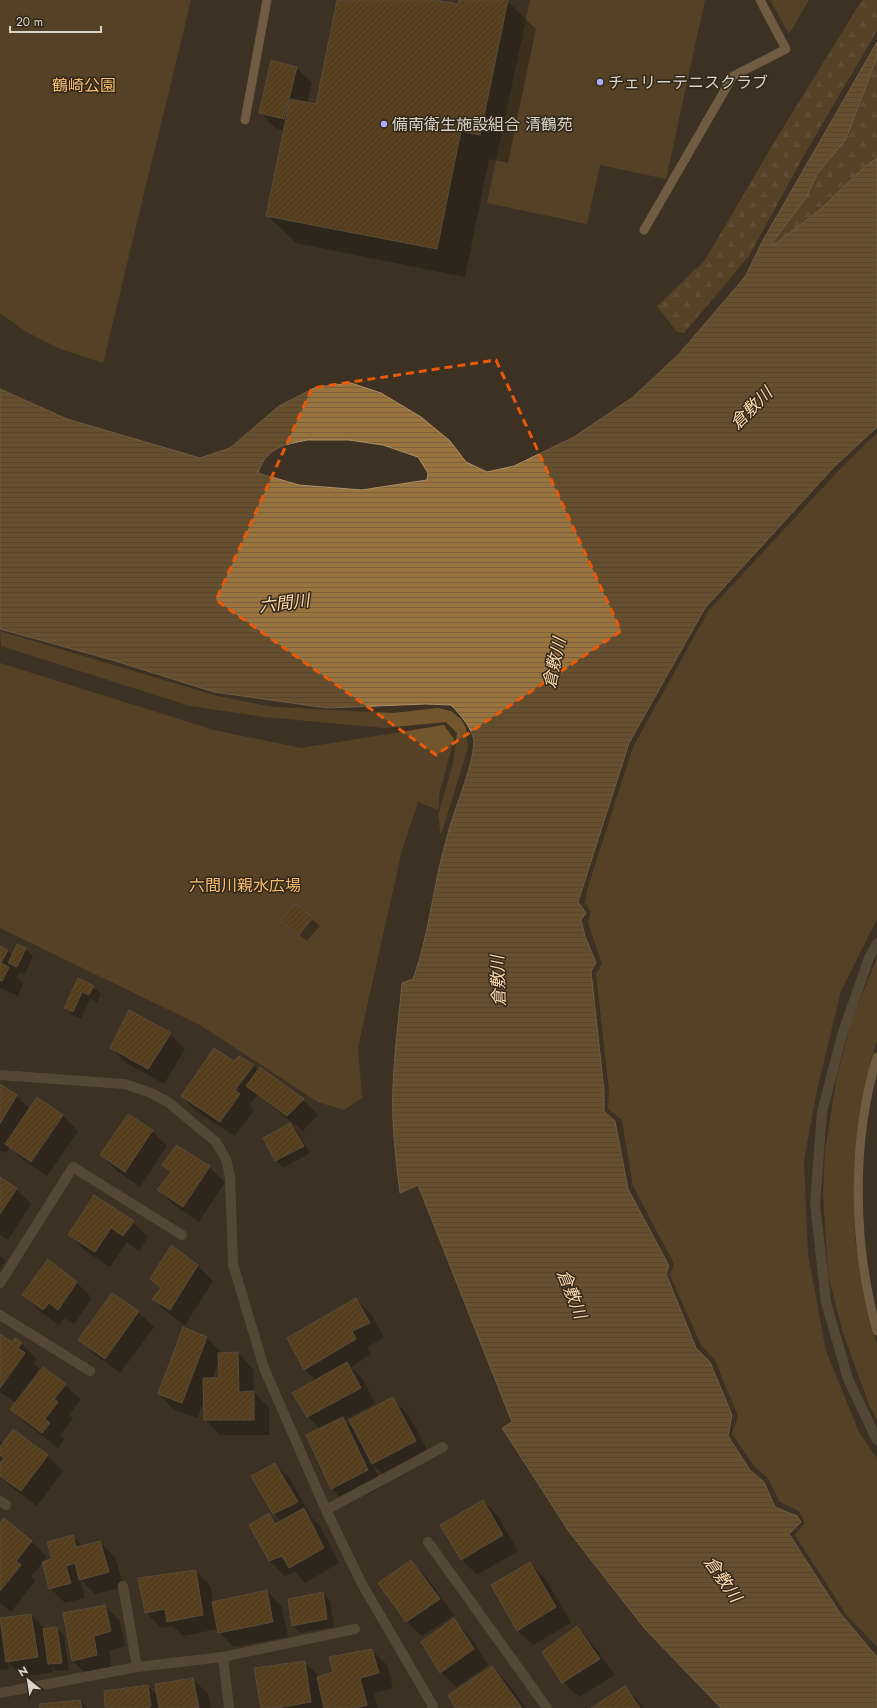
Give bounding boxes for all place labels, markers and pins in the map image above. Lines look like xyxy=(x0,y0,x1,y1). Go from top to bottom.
place label: チェリーテニスクラブ xyxy=(608,71,768,94)
marker: チェリーテニスクラブ xyxy=(595,77,605,87)
place label: 備南衛生施設組合 清鶴苑 xyxy=(392,113,573,136)
marker: 備南衛生施設組合 清鶴苑 xyxy=(379,119,389,129)

